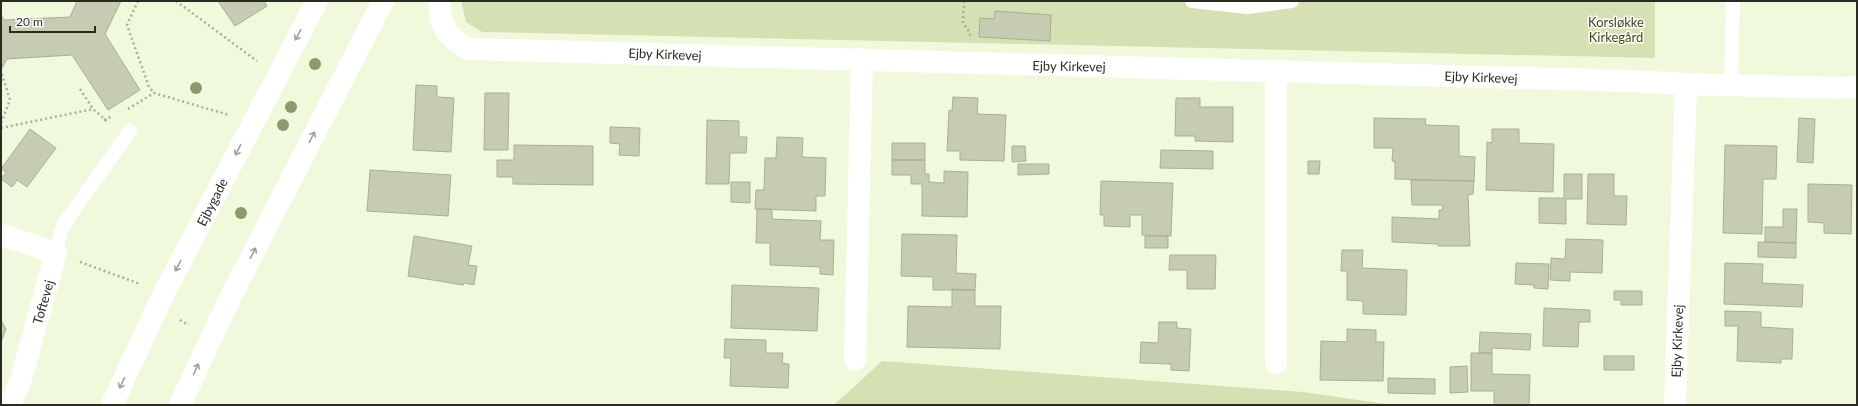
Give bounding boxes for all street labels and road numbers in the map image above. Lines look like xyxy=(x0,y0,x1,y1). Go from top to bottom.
street label: Ejby Kirkevej xyxy=(628,45,702,63)
street label: Ejby Kirkevej xyxy=(1032,57,1106,75)
street label: Ejby Kirkevej xyxy=(1444,68,1518,86)
street label: Ejbygade xyxy=(193,175,231,229)
street label: Toftevej xyxy=(29,278,57,326)
street label: Ejby Kirkevej xyxy=(1668,304,1686,378)

